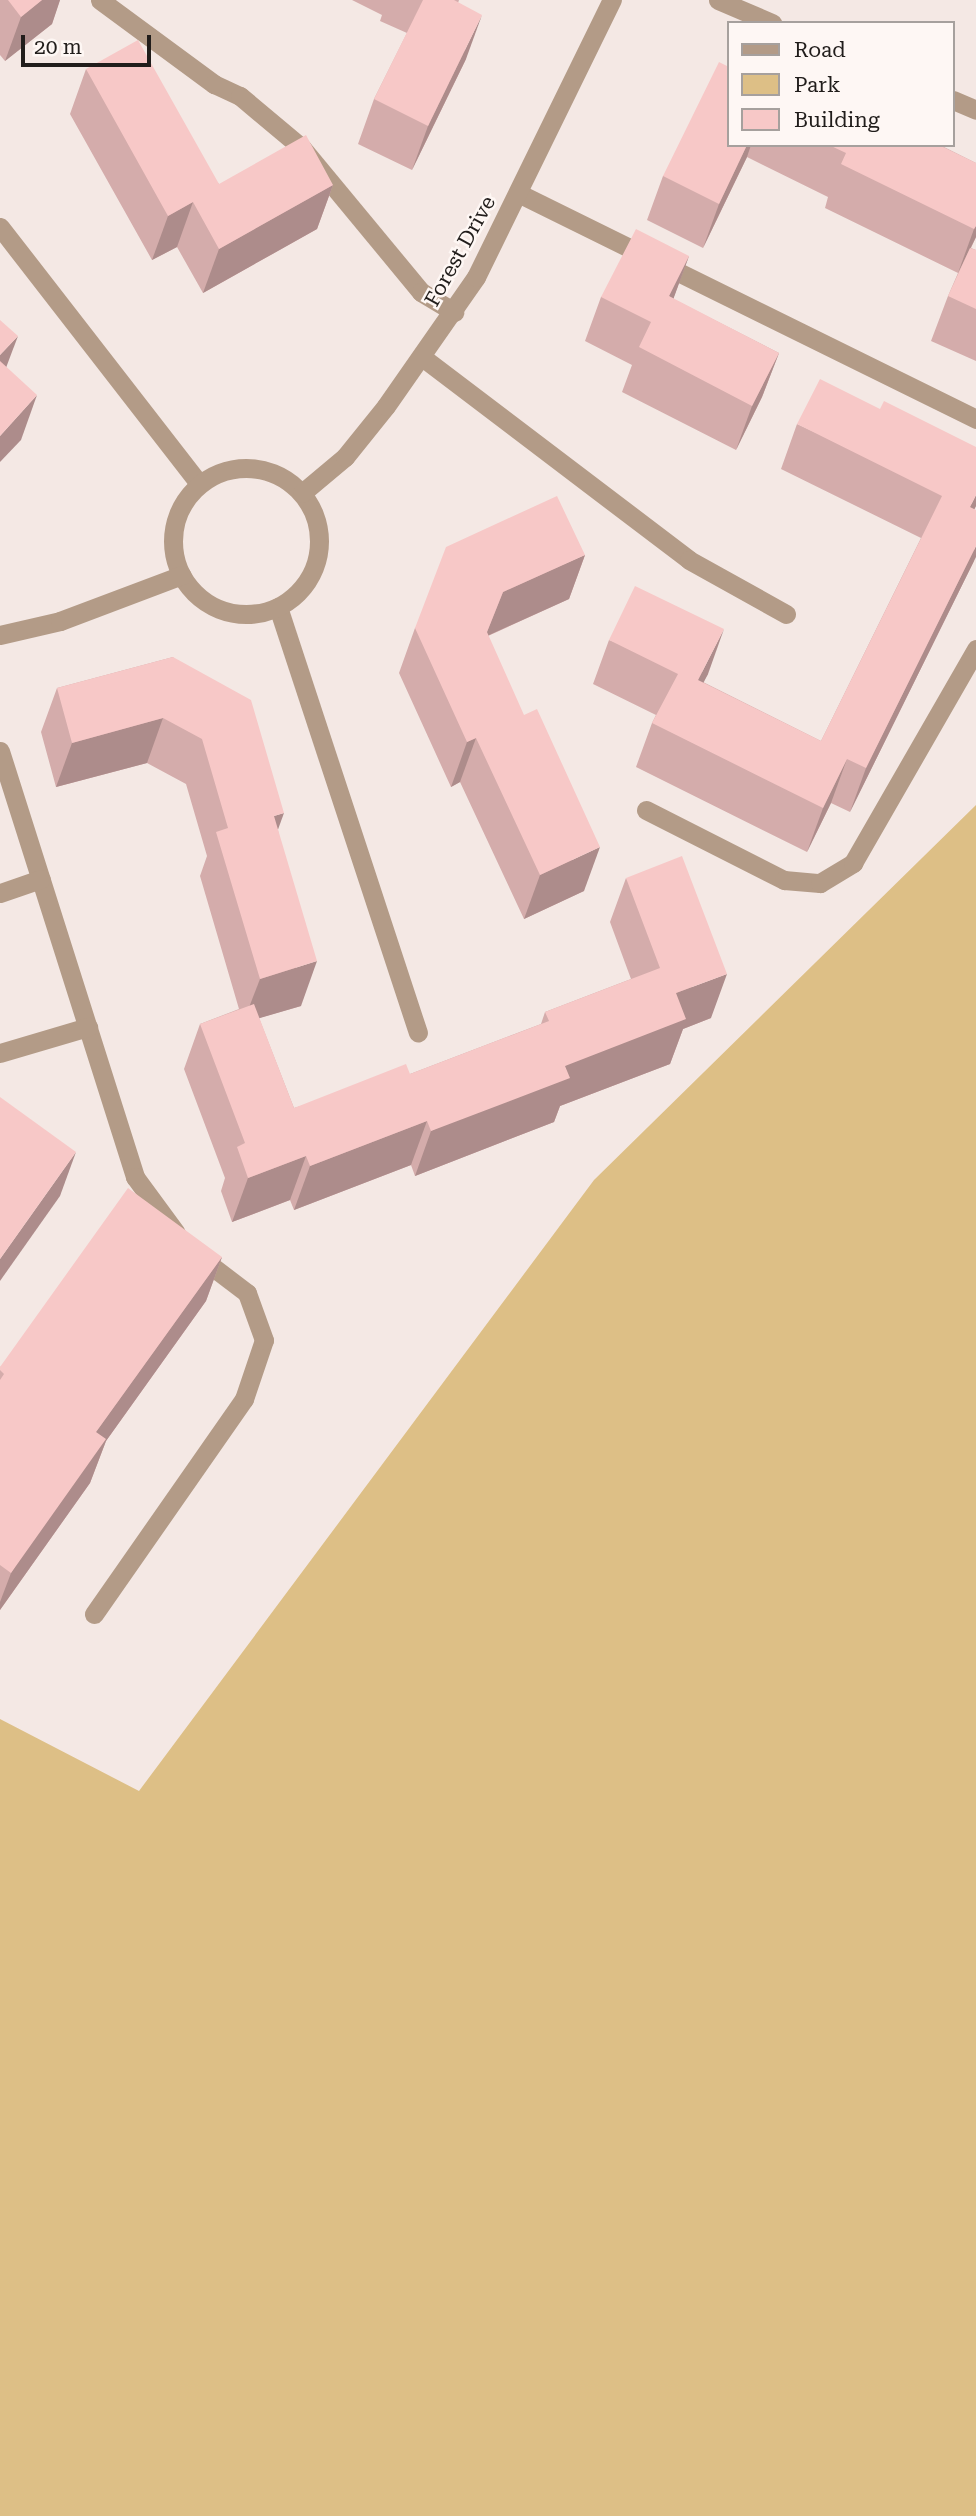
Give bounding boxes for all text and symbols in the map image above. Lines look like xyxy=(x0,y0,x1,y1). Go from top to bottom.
scale bar xyxy=(24,21,154,65)
legend xyxy=(727,21,955,147)
text: 20 m xyxy=(34,35,82,59)
text: Road xyxy=(794,38,846,62)
text: Park xyxy=(794,73,840,97)
text: Building xyxy=(794,108,880,132)
street label: Forest Drive xyxy=(419,191,501,311)

